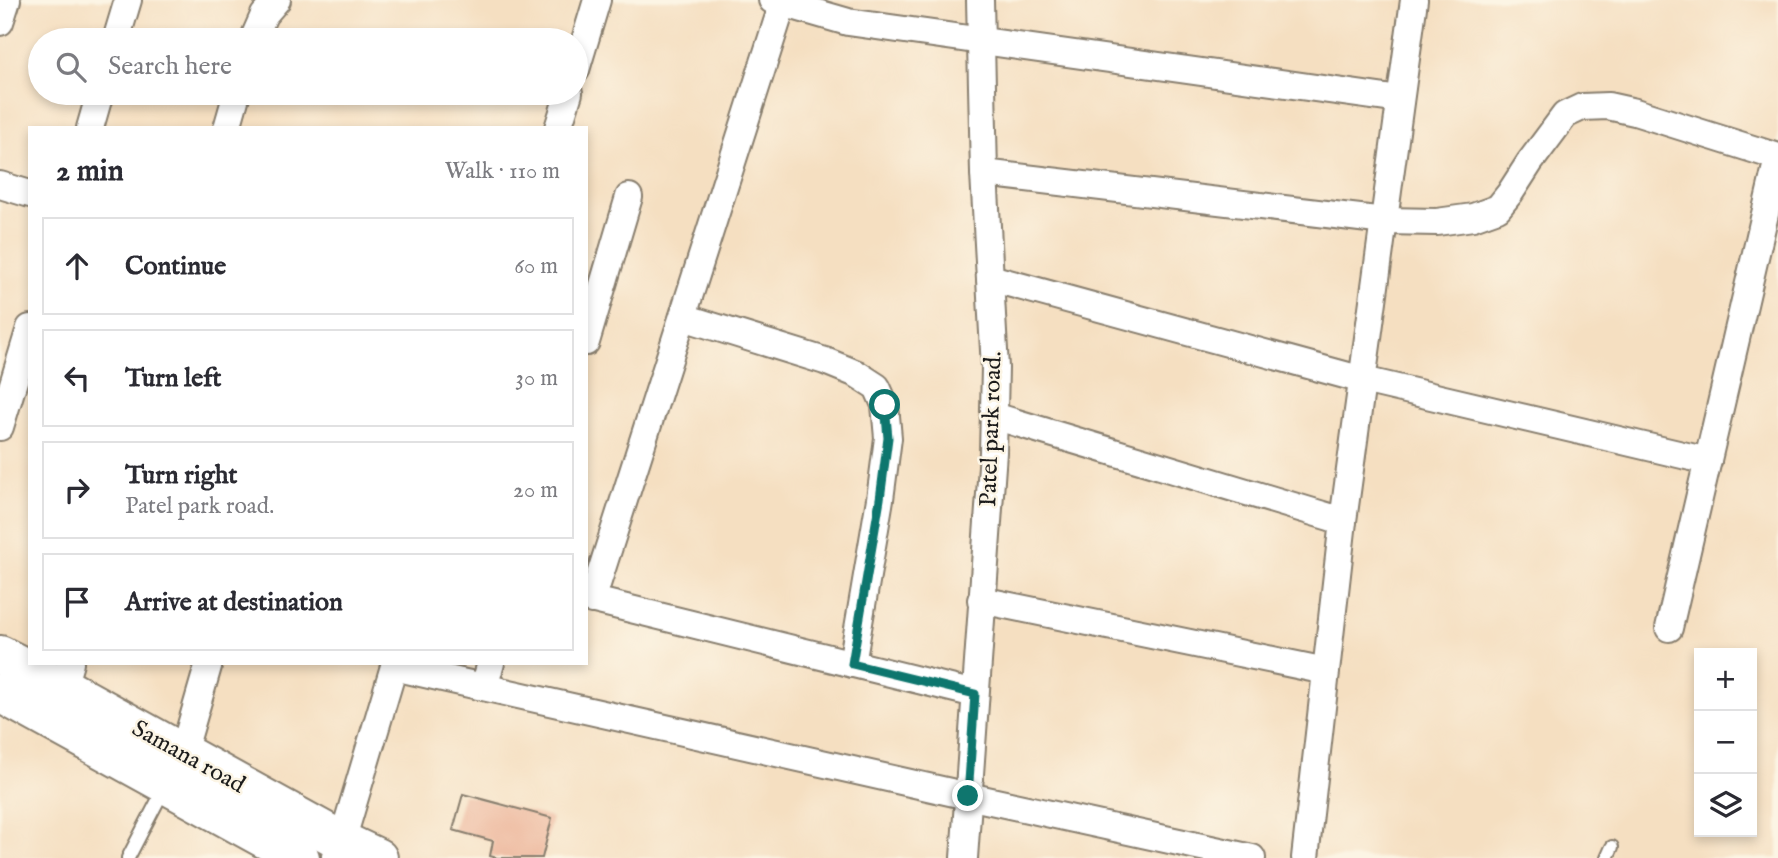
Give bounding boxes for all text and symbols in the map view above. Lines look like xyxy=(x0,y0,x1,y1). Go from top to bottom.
search box xyxy=(28,28,588,105)
icon: search xyxy=(52,48,90,86)
text: Search here xyxy=(108,50,232,83)
text: 2 min xyxy=(56,153,124,191)
text: Walk · 110 m xyxy=(445,157,560,186)
icon: ahead xyxy=(58,247,96,285)
text: Continue xyxy=(125,250,226,283)
text: 60 m xyxy=(514,252,558,281)
street label: Patel park road. xyxy=(973,351,1010,507)
icon: left xyxy=(58,359,96,397)
text: Turn left xyxy=(125,362,222,395)
text: 30 m xyxy=(515,364,558,393)
route start xyxy=(869,389,900,420)
text: Turn right xyxy=(125,459,238,492)
icon: right xyxy=(58,471,96,509)
text: 20 m xyxy=(513,476,558,505)
text: Patel park road. xyxy=(125,492,274,521)
icon: arrive xyxy=(58,583,96,621)
text: Arrive at destination xyxy=(125,586,343,619)
map controls xyxy=(1694,648,1757,837)
button: + xyxy=(1694,648,1757,711)
button: − xyxy=(1694,711,1757,774)
street label: Samana road xyxy=(126,713,251,801)
button: layers xyxy=(1694,774,1757,837)
route end xyxy=(952,780,983,811)

